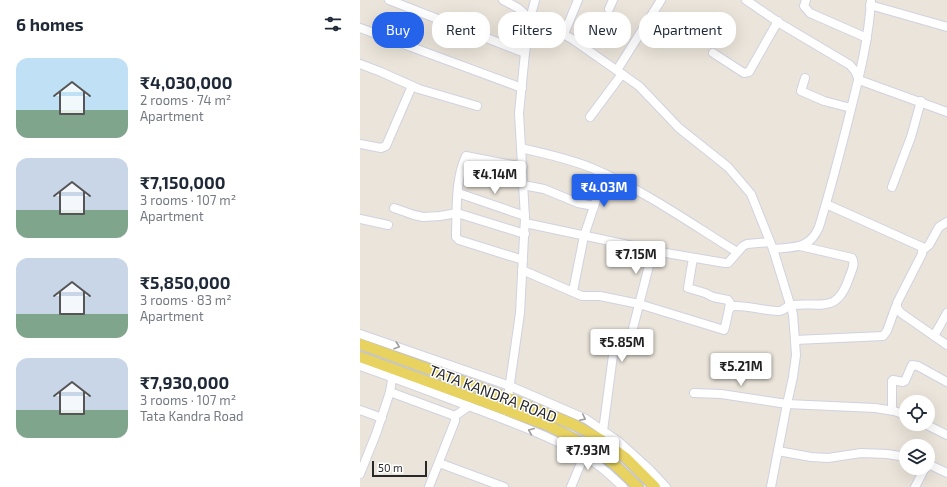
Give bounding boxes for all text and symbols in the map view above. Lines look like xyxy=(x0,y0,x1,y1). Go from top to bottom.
chip: Buy xyxy=(372,12,424,48)
chip: Rent xyxy=(432,12,490,48)
chip: Filters xyxy=(498,12,566,48)
chip: New xyxy=(574,12,631,48)
chip: Apartment xyxy=(639,12,736,48)
icon: filters xyxy=(322,13,344,35)
text: 6 homes xyxy=(16,14,84,34)
text: ₹4,030,000 xyxy=(140,72,232,92)
icon: home xyxy=(48,74,96,122)
text: 2 rooms · 74 m² xyxy=(140,92,231,108)
text: Apartment xyxy=(140,108,204,124)
pin: ₹4.14M xyxy=(462,161,528,195)
text: ₹4.14M xyxy=(473,166,517,182)
text: ₹7,150,000 xyxy=(140,172,225,192)
icon: home xyxy=(48,174,96,222)
pin: ₹4.03M xyxy=(571,174,637,208)
text: ₹4.03M xyxy=(581,179,627,195)
text: 3 rooms · 107 m² xyxy=(140,192,236,208)
text: Apartment xyxy=(140,208,204,224)
pin: ₹7.15M xyxy=(603,241,669,275)
text: ₹7.15M xyxy=(615,246,657,262)
text: ₹5,850,000 xyxy=(140,272,231,292)
icon: home xyxy=(48,274,96,322)
text: 3 rooms · 83 m² xyxy=(140,292,232,308)
text: Apartment xyxy=(140,308,204,324)
pin: ₹5.85M xyxy=(589,329,655,363)
text: ₹5.85M xyxy=(599,334,645,350)
one-way arrow xyxy=(393,342,400,350)
pin: ₹5.21M xyxy=(708,353,774,387)
text: ₹5.21M xyxy=(719,358,763,374)
street label: TATA KANDRA ROAD xyxy=(427,360,560,426)
text: ₹7,930,000 xyxy=(140,372,229,392)
icon: home xyxy=(48,374,96,422)
text: 3 rooms · 107 m² xyxy=(140,392,236,408)
map controls xyxy=(899,395,935,475)
button: locate xyxy=(899,395,935,431)
text: Tata Kandra Road xyxy=(140,408,243,424)
one-way arrow xyxy=(579,414,586,421)
one-way arrow xyxy=(527,428,535,436)
pin: ₹7.93M xyxy=(555,437,621,471)
button: layers xyxy=(899,439,935,475)
text: ₹7.93M xyxy=(566,442,610,458)
scale bar xyxy=(372,459,427,478)
text: 50 m xyxy=(378,461,403,474)

